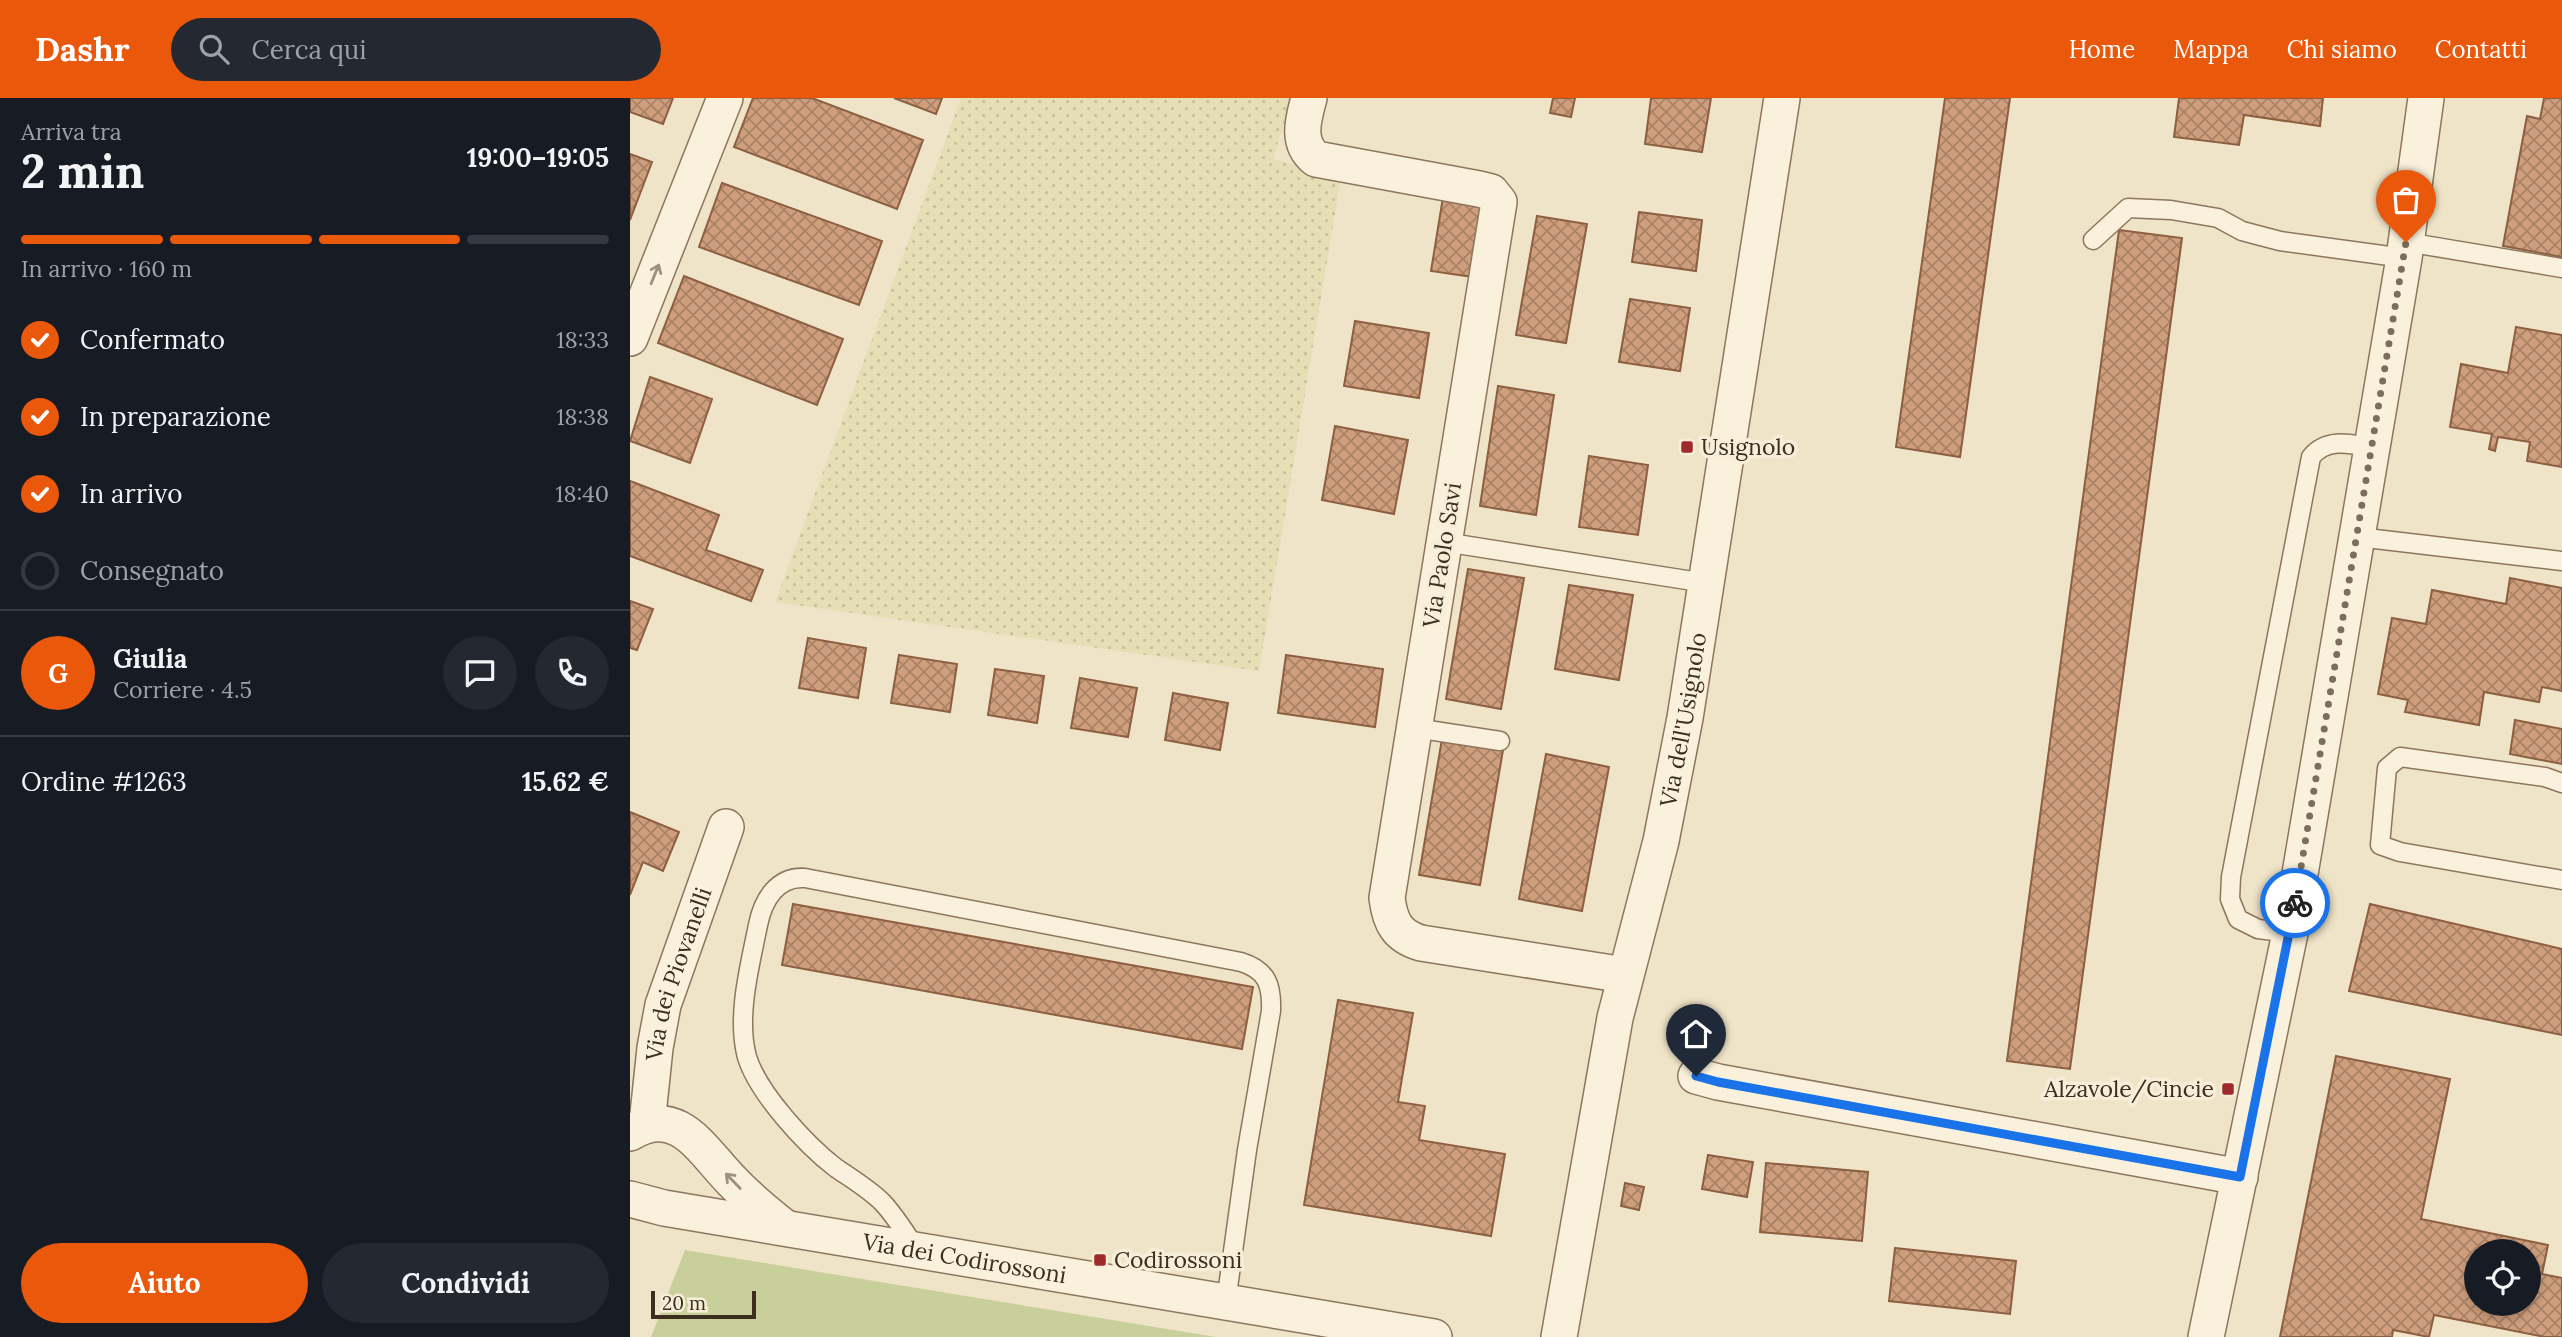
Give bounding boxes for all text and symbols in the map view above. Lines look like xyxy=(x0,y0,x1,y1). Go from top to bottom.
search box xyxy=(171,18,661,81)
text: Dashr xyxy=(35,28,129,70)
icon: search xyxy=(195,30,233,68)
text: Cerca qui xyxy=(251,33,367,66)
text: Home xyxy=(2069,34,2135,65)
text: Mappa xyxy=(2173,34,2249,65)
text: Chi siamo xyxy=(2287,34,2397,65)
text: Contatti xyxy=(2435,34,2527,65)
text: Arriva tra xyxy=(21,117,122,146)
text: 19:00–19:05 xyxy=(467,141,609,174)
text: 2 min xyxy=(21,142,144,201)
pin xyxy=(2376,170,2436,242)
icon: bag xyxy=(2387,181,2425,219)
text: In arrivo · 160 m xyxy=(21,254,192,283)
one-way arrow xyxy=(650,264,663,286)
icon: check xyxy=(21,321,59,359)
text: Confermato xyxy=(80,323,225,356)
text: 18:33 xyxy=(556,325,609,354)
icon: check xyxy=(21,398,59,436)
text: In preparazione xyxy=(80,400,271,433)
text: 18:38 xyxy=(556,402,609,431)
place label: Usignolo xyxy=(1701,432,1795,461)
marker: Usignolo xyxy=(1679,439,1695,455)
icon: check xyxy=(21,475,59,513)
text: In arrivo xyxy=(80,477,183,510)
text: 18:40 xyxy=(555,479,609,508)
street label: Via Paolo Savi xyxy=(1416,480,1467,631)
text: Consegnato xyxy=(80,554,224,587)
street label: Via dell'Usignolo xyxy=(1653,630,1712,810)
button: chat xyxy=(443,636,517,710)
button: phone xyxy=(535,636,609,710)
text: Giulia xyxy=(113,642,187,675)
text: G xyxy=(48,657,68,690)
text: Corriere · 4.5 xyxy=(113,675,252,704)
text: Ordine #1263 xyxy=(21,765,187,798)
text: 15.62 € xyxy=(522,765,609,798)
courier xyxy=(2260,868,2330,938)
street label: Via dei Piovanelli xyxy=(639,883,718,1063)
icon: bike xyxy=(2276,884,2314,922)
pin xyxy=(1666,1004,1726,1076)
icon: home xyxy=(1677,1015,1715,1053)
place label: Alzavole/Cincie xyxy=(2043,1074,2214,1104)
marker: Alzavole/Cincie xyxy=(2220,1081,2236,1097)
one-way arrow xyxy=(724,1173,741,1190)
street label: Via dei Codirossoni xyxy=(860,1226,1069,1289)
map controls xyxy=(2464,1239,2541,1316)
button: locate xyxy=(2464,1239,2541,1316)
button: Aiuto xyxy=(21,1243,308,1323)
button: Condividi xyxy=(322,1243,609,1323)
place label: Codirossoni xyxy=(1114,1245,1242,1274)
marker: Codirossoni xyxy=(1092,1252,1108,1268)
scale bar xyxy=(651,1288,756,1320)
text: 20 m xyxy=(662,1291,706,1315)

